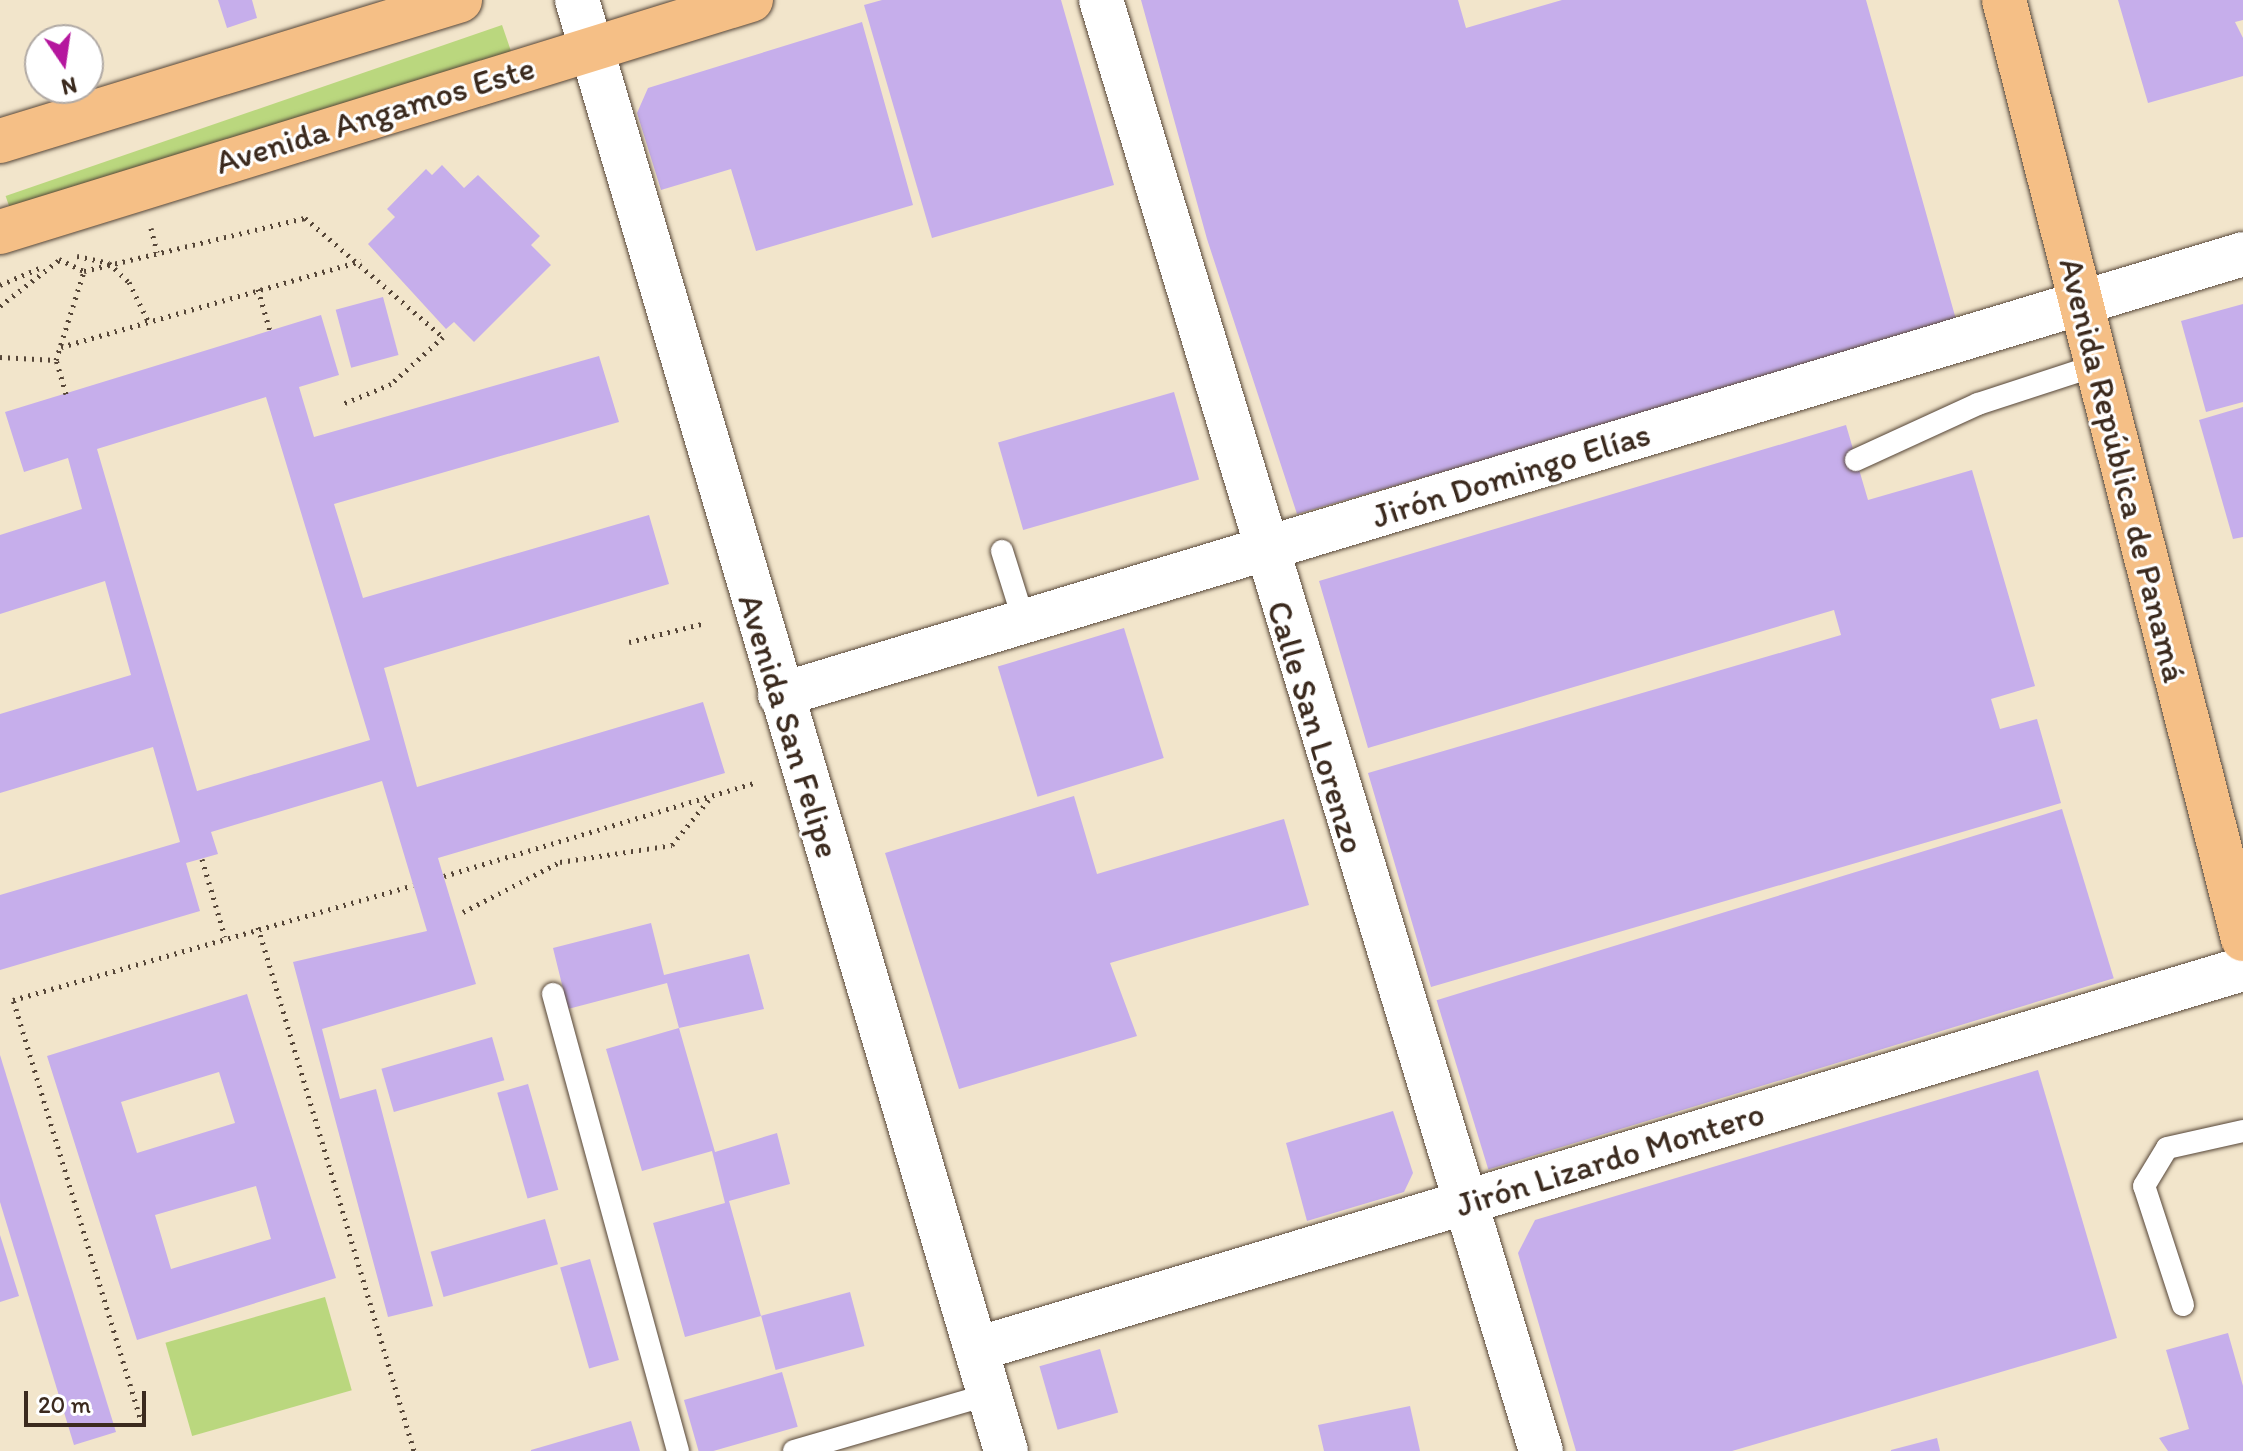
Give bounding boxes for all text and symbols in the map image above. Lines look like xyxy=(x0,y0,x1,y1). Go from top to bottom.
north arrow xyxy=(24,24,104,104)
street label: Avenida Angamos Este xyxy=(211,47,539,183)
text: N xyxy=(59,71,79,101)
street label: Avenida República de Panamá xyxy=(2051,255,2195,685)
street label: Jirón Domingo Elías xyxy=(1367,413,1655,537)
street label: Avenida San Felipe xyxy=(730,590,848,862)
street label: Calle San Lorenzo xyxy=(1258,596,1374,858)
street label: Jirón Lizardo Montero xyxy=(1451,1093,1769,1225)
scale bar xyxy=(28,1375,150,1425)
text: 20 m xyxy=(38,1390,91,1419)

